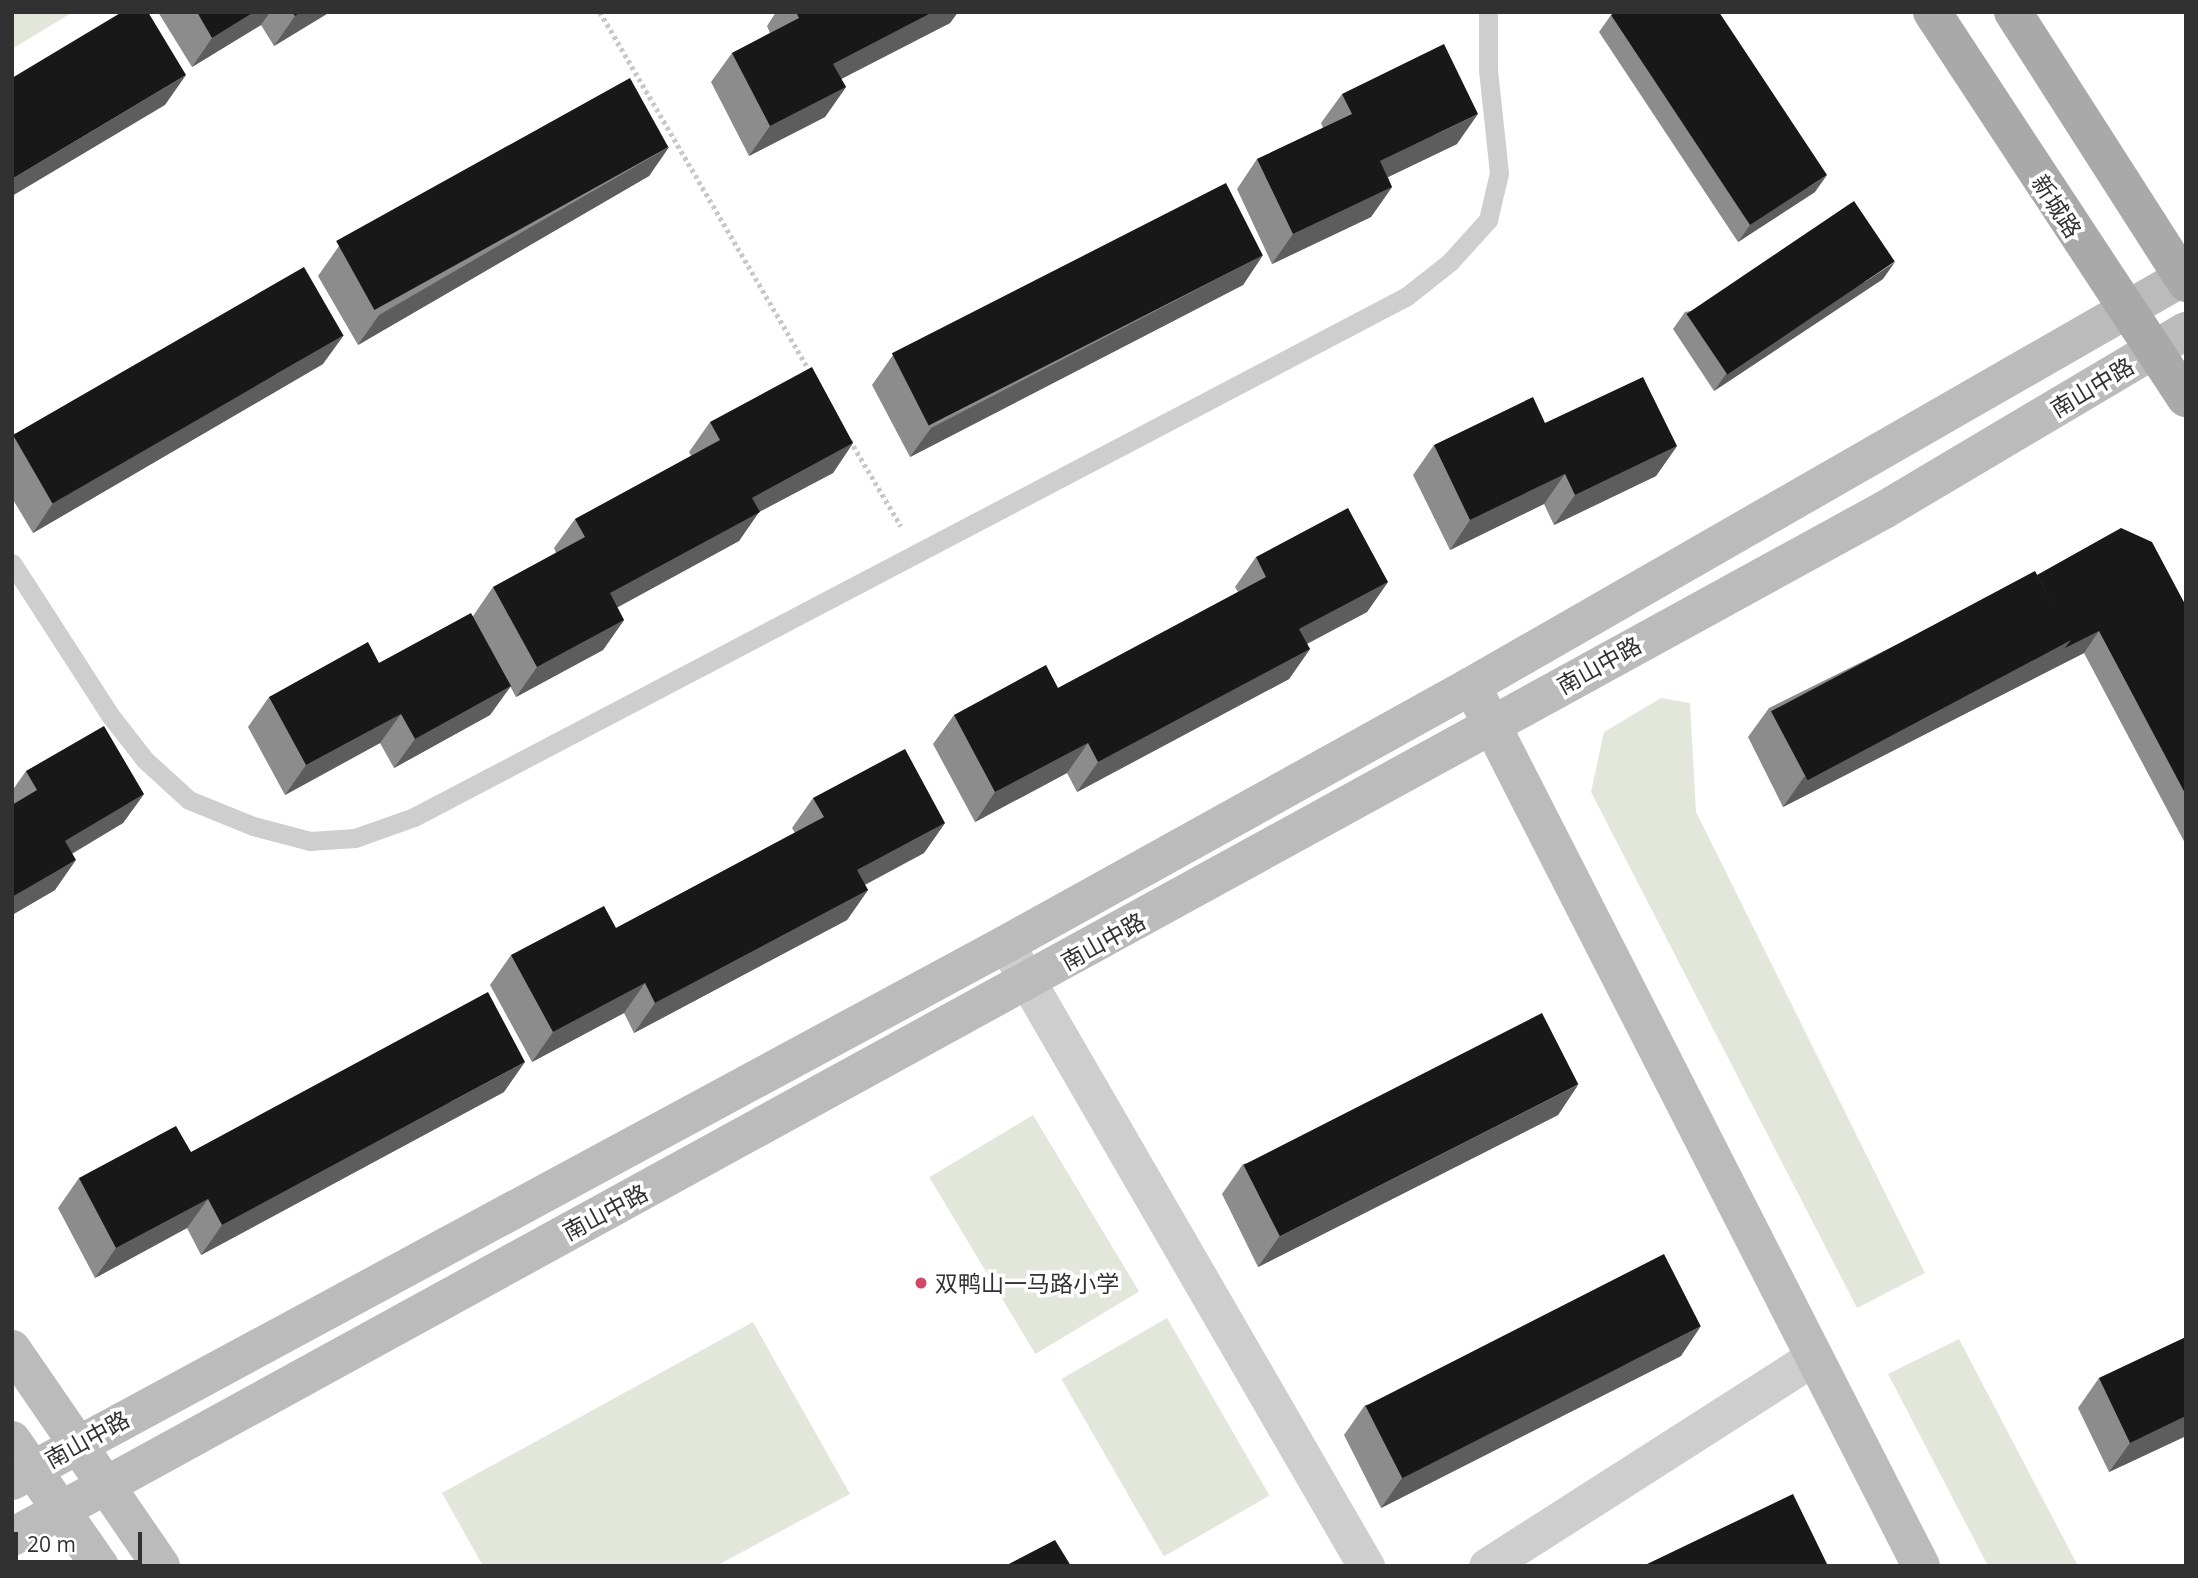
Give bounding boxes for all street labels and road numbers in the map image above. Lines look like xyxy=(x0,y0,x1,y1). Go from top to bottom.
street label: 新城路 xyxy=(2027,170,2087,242)
street label: 南山中路 xyxy=(2045,351,2139,423)
street label: 南山中路 xyxy=(1552,631,1646,699)
street label: 南山中路 xyxy=(1056,907,1150,975)
street label: 南山中路 xyxy=(558,1178,652,1246)
street label: 南山中路 xyxy=(40,1405,134,1473)

